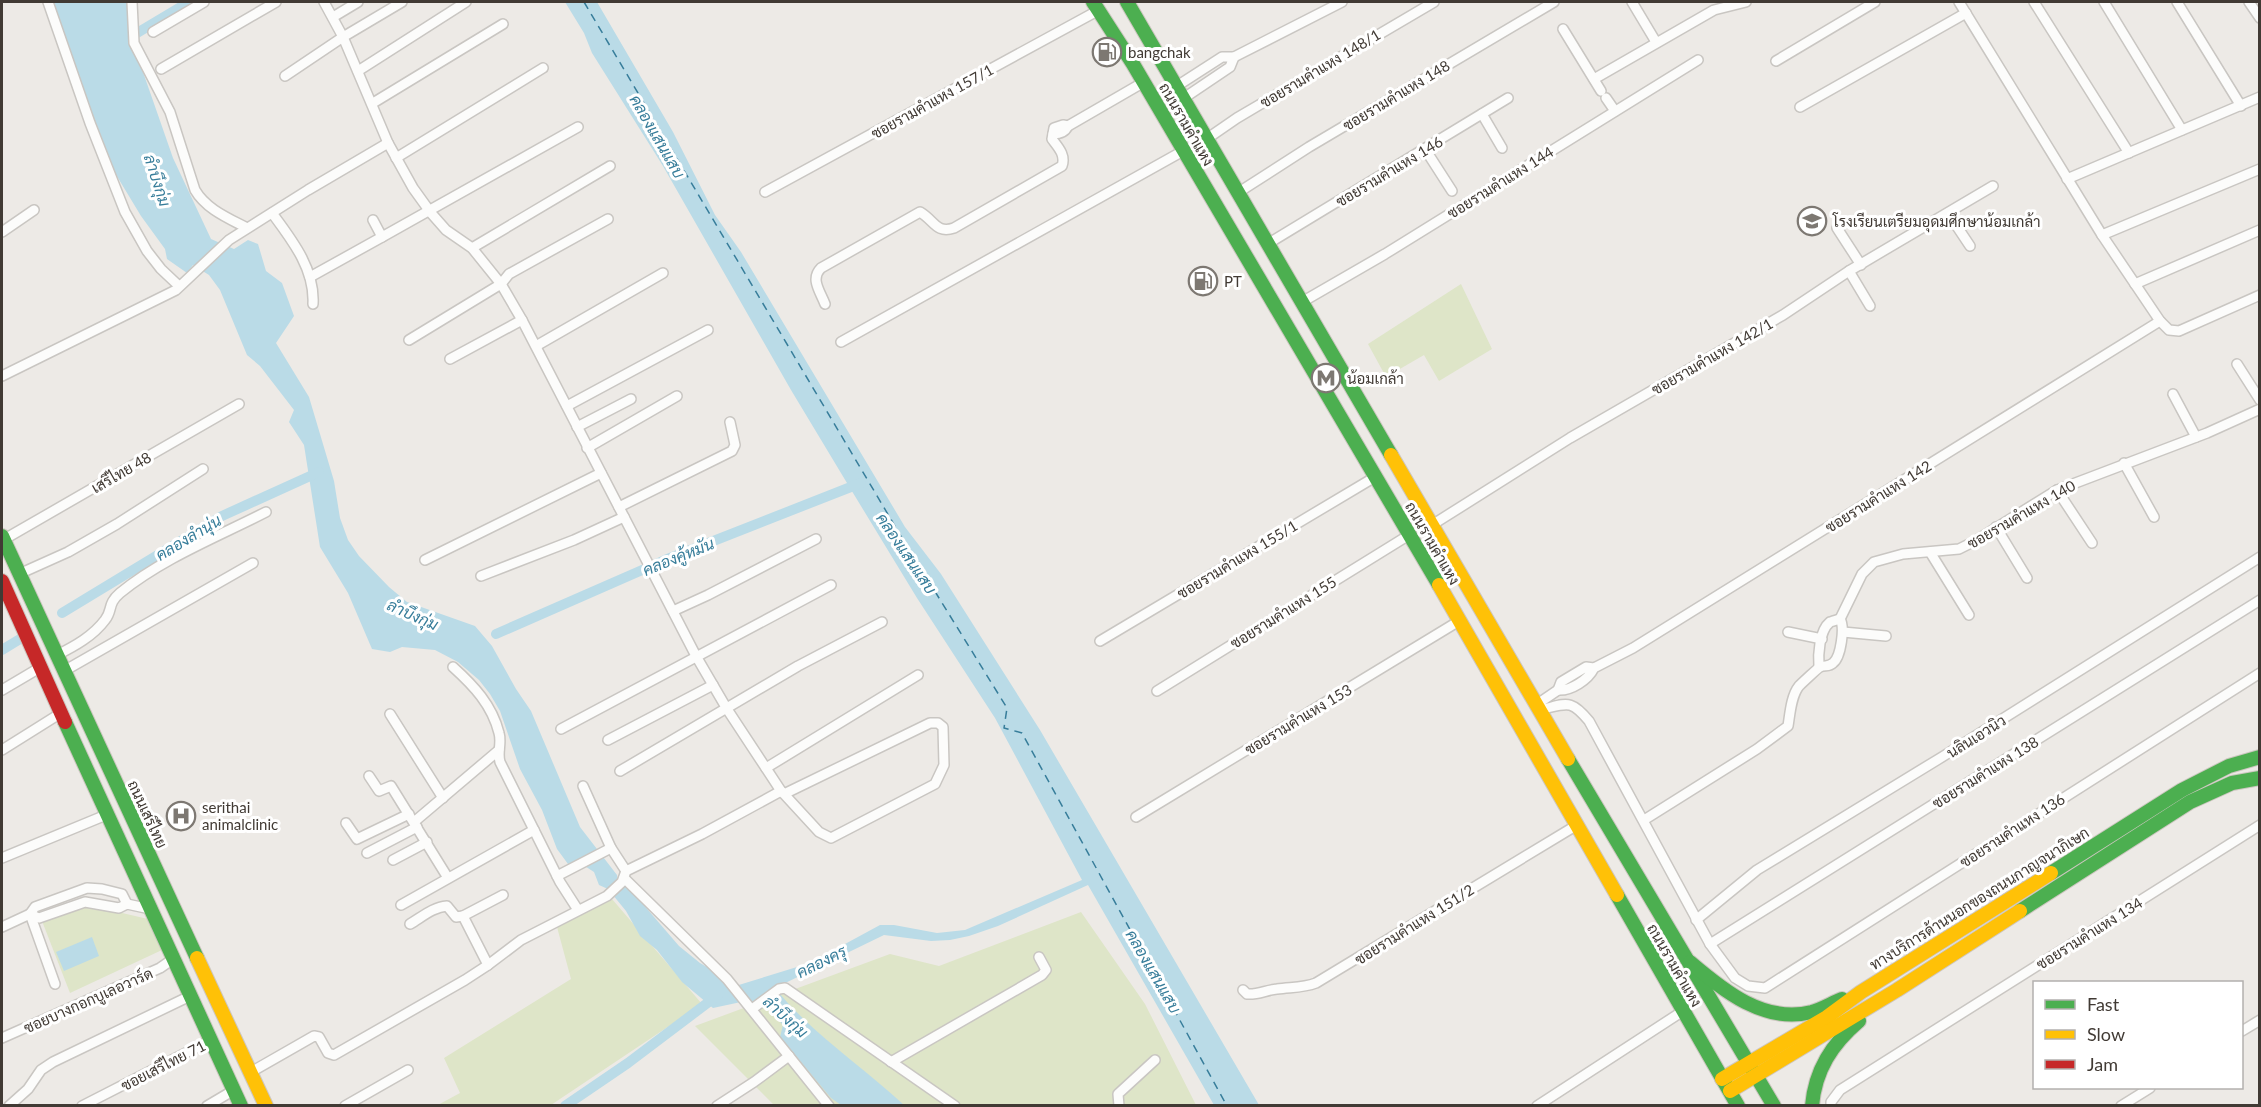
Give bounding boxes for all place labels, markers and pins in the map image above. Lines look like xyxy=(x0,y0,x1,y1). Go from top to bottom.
fuel station icon: bangchak xyxy=(1091,36,1123,68)
place label: bangchak xyxy=(1128,43,1191,61)
school or university icon: โรงเรียนเตรียมอุดมศึกษาน้อมเกล้า xyxy=(1796,205,1828,237)
place label: โรงเรียนเตรียมอุดมศึกษาน้อมเกล้า xyxy=(1832,212,2040,233)
fuel station icon: PT xyxy=(1187,265,1219,297)
place label: PT xyxy=(1224,272,1242,290)
metro station icon: น้อมเกล้า xyxy=(1310,362,1342,394)
place label: น้อมเกล้า xyxy=(1347,369,1404,387)
place label: serithai animalclinic xyxy=(202,798,278,833)
hospital icon: serithai animalclinic xyxy=(165,800,197,832)

